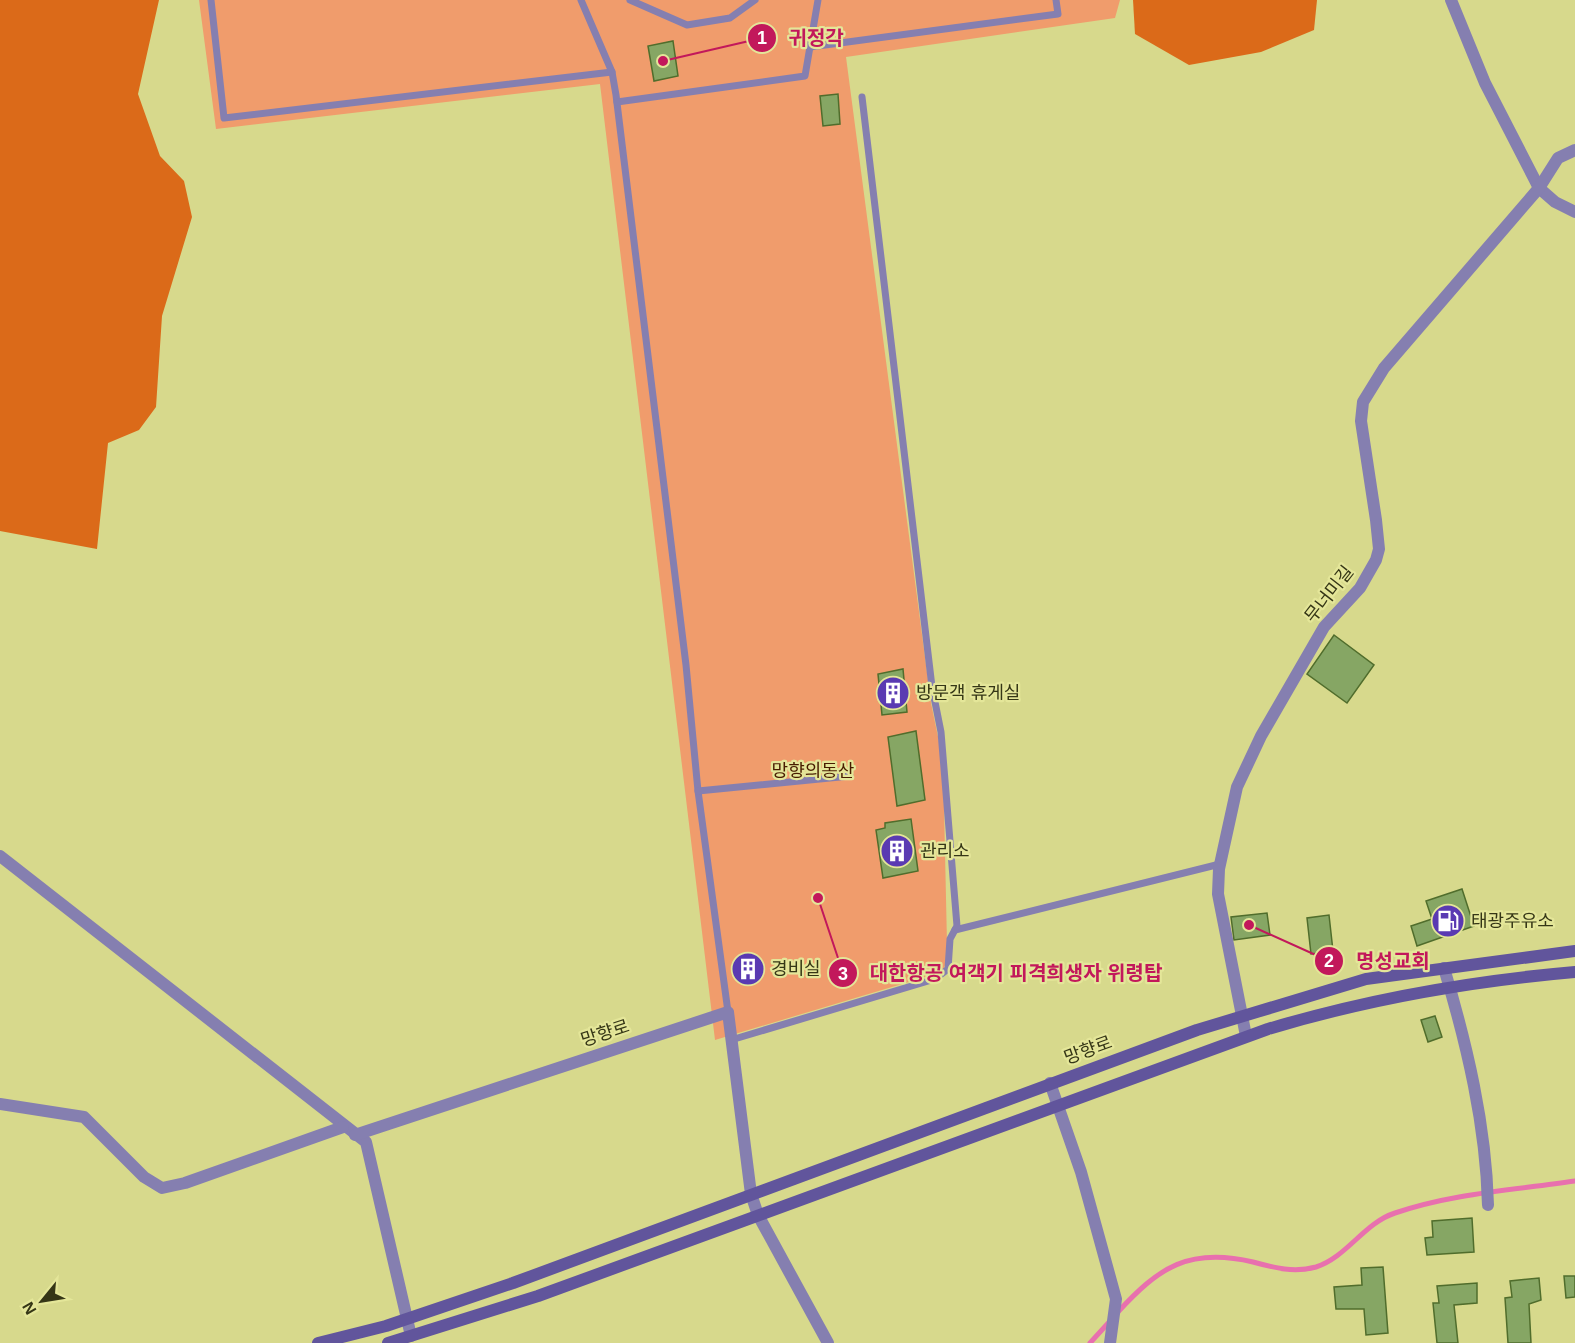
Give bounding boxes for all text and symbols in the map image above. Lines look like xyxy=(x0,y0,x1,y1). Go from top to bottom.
callout: 귀정각 xyxy=(747,19,856,57)
text: 귀정각 xyxy=(788,27,844,49)
text: 1 xyxy=(757,28,767,48)
street label: 무너미길 xyxy=(1301,562,1357,626)
building icon: 방문객 휴게실 xyxy=(875,675,911,711)
place label: 방문객 휴게실 xyxy=(916,683,1020,703)
park label: 망향의동산 xyxy=(772,761,854,781)
building icon: 관리소 xyxy=(879,833,915,869)
place label: 관리소 xyxy=(920,841,970,861)
fuel station icon: 태광주유소 xyxy=(1430,903,1466,939)
place label: 태광주유소 xyxy=(1471,911,1554,931)
callout: 명성교회 xyxy=(1314,942,1442,980)
text: 명성교회 xyxy=(1356,950,1430,972)
building icon: 경비실 xyxy=(730,951,766,987)
text: 2 xyxy=(1324,951,1334,971)
callout: 대한항공 여객기 피격희생자 위령탑 xyxy=(828,954,1175,992)
place label: 경비실 xyxy=(771,959,821,979)
text: 대한항공 여객기 피격희생자 위령탑 xyxy=(870,962,1163,984)
text: 3 xyxy=(838,964,848,984)
street label: 망향로 xyxy=(578,1016,632,1050)
street label: 망향로 xyxy=(1061,1032,1115,1068)
north arrow xyxy=(12,1271,72,1331)
text: N xyxy=(19,1299,40,1318)

